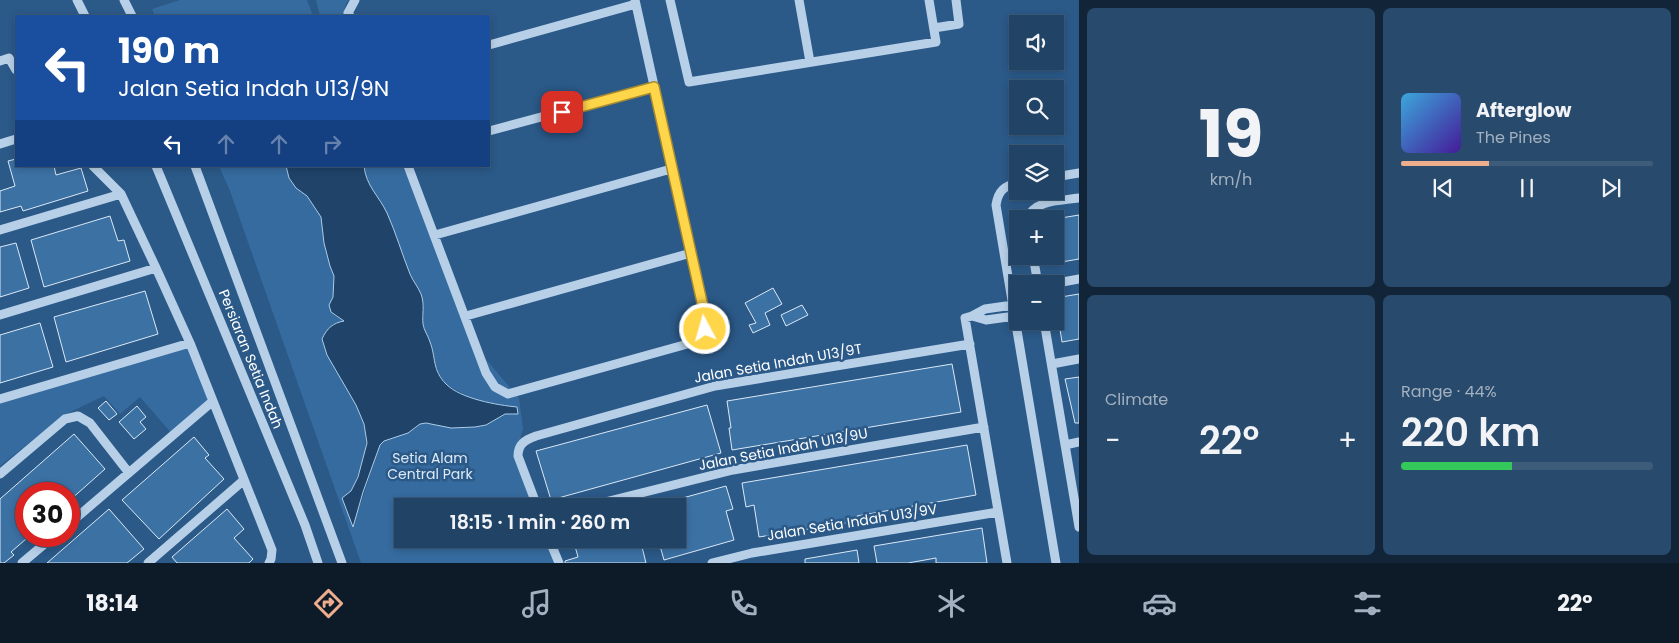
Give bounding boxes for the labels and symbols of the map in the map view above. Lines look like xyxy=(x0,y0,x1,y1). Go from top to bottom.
pin xyxy=(541,91,583,133)
street label: Persiaran Setia Indah xyxy=(214,286,288,432)
position arrow xyxy=(678,302,730,354)
street label: Jalan Setia Indah U13/9T xyxy=(692,338,864,388)
street label: Jalan Setia Indah U13/9U xyxy=(697,423,869,475)
park label: Setia Alam Central Park xyxy=(387,448,473,484)
speed limit sign: 30 xyxy=(15,482,80,547)
street label: Jalan Setia Indah U13/9V xyxy=(765,499,939,545)

